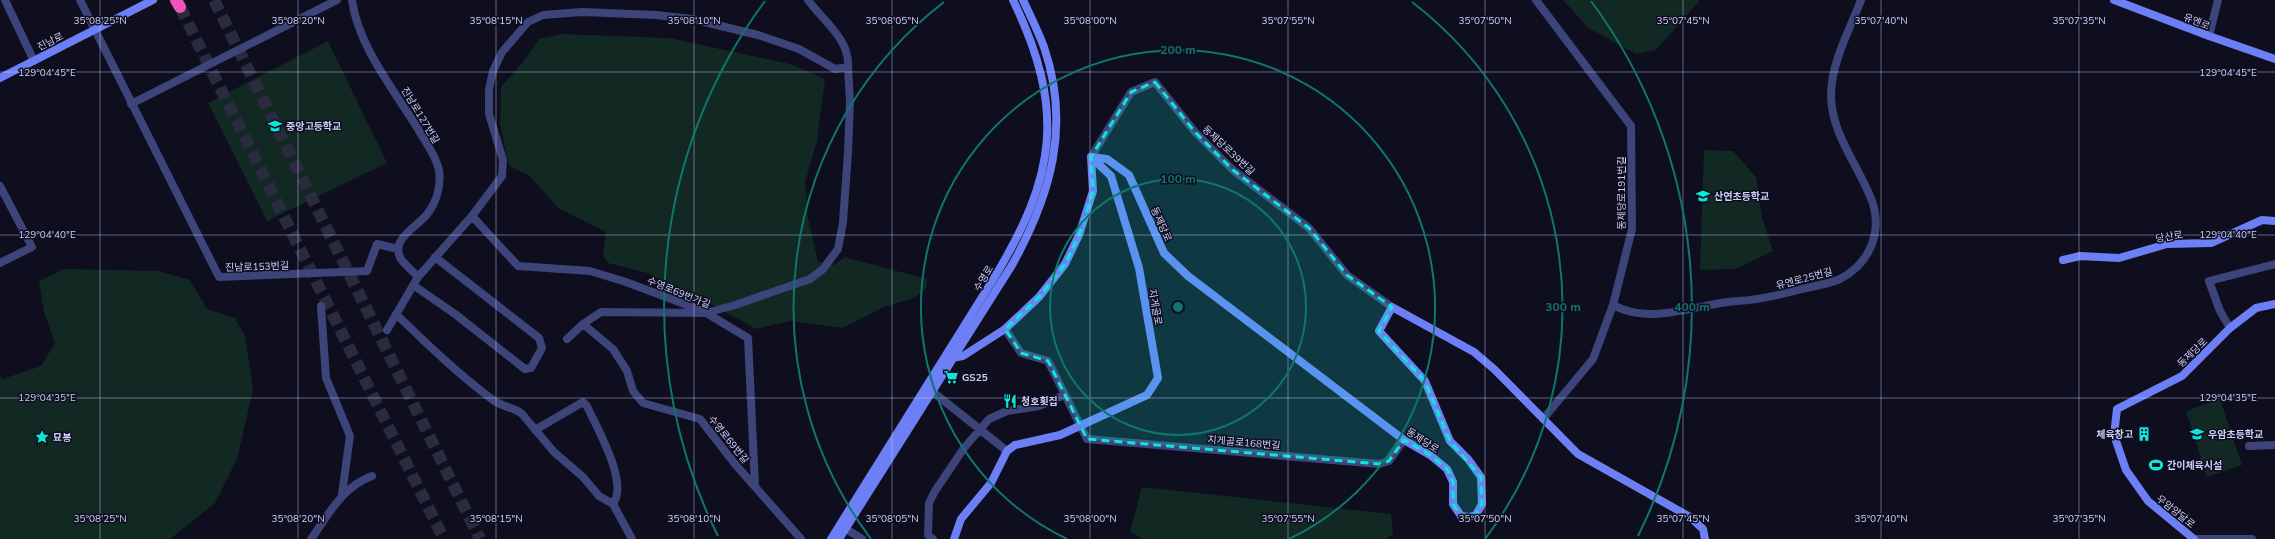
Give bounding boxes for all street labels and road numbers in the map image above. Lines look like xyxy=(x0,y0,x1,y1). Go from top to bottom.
street label: 유엔로 xyxy=(2181,10,2212,33)
street label: 진남로 xyxy=(35,29,66,54)
street label: 진남로127번길 xyxy=(398,84,443,147)
street label: 동제당로39번길 xyxy=(1199,123,1258,179)
street label: 동제당로191번길 xyxy=(1615,156,1629,230)
street label: 동제당로 xyxy=(1147,205,1175,244)
street label: 당산로 xyxy=(2154,228,2184,246)
street label: 진남로153번길 xyxy=(225,259,289,275)
street label: 수영로 xyxy=(971,263,997,294)
street label: 유엔로25번길 xyxy=(1774,265,1834,293)
street label: 수영로69번가길 xyxy=(645,274,712,312)
street label: 지게골로 xyxy=(1145,288,1165,327)
street label: 동제당로 xyxy=(2175,335,2211,371)
street label: 수영로69번길 xyxy=(705,413,752,467)
street label: 동제당로 xyxy=(1403,425,1442,457)
street label: 지게골로168번길 xyxy=(1207,433,1281,453)
street label: 우암양달로 xyxy=(2153,492,2198,532)

